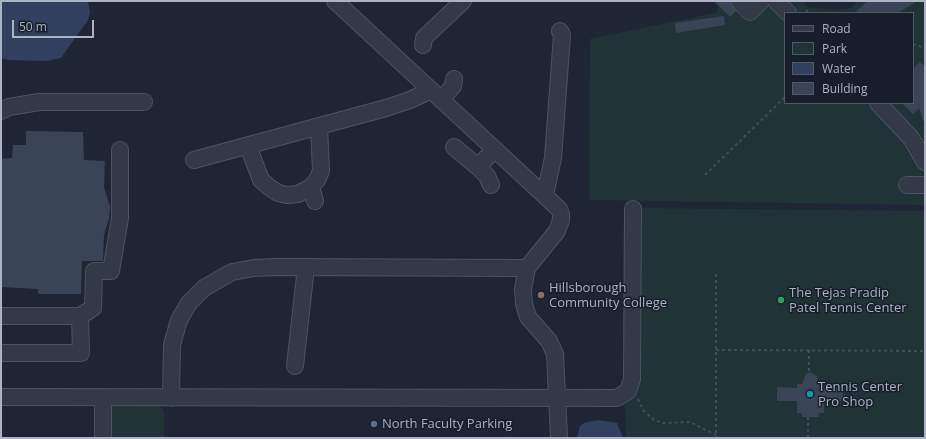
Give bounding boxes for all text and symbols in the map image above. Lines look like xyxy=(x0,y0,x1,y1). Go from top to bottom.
scale bar xyxy=(14,12,96,38)
legend xyxy=(784,12,914,104)
text: 50 m xyxy=(19,18,47,35)
text: Road xyxy=(822,20,851,37)
text: Park xyxy=(822,40,847,57)
text: Water xyxy=(822,60,856,77)
text: Building xyxy=(822,80,867,97)
place label: Hillsborough Community College xyxy=(549,280,667,311)
place label: The Tejas Pradip Patel Tennis Center xyxy=(789,285,907,316)
marker: Hillsborough Community College xyxy=(536,290,546,300)
marker: The Tejas Pradip Patel Tennis Center xyxy=(776,295,786,305)
place label: Tennis Center Pro Shop xyxy=(818,379,902,410)
marker: Tennis Center Pro Shop xyxy=(805,389,815,399)
place label: North Faculty Parking xyxy=(382,416,512,432)
marker: North Faculty Parking xyxy=(369,419,379,429)

